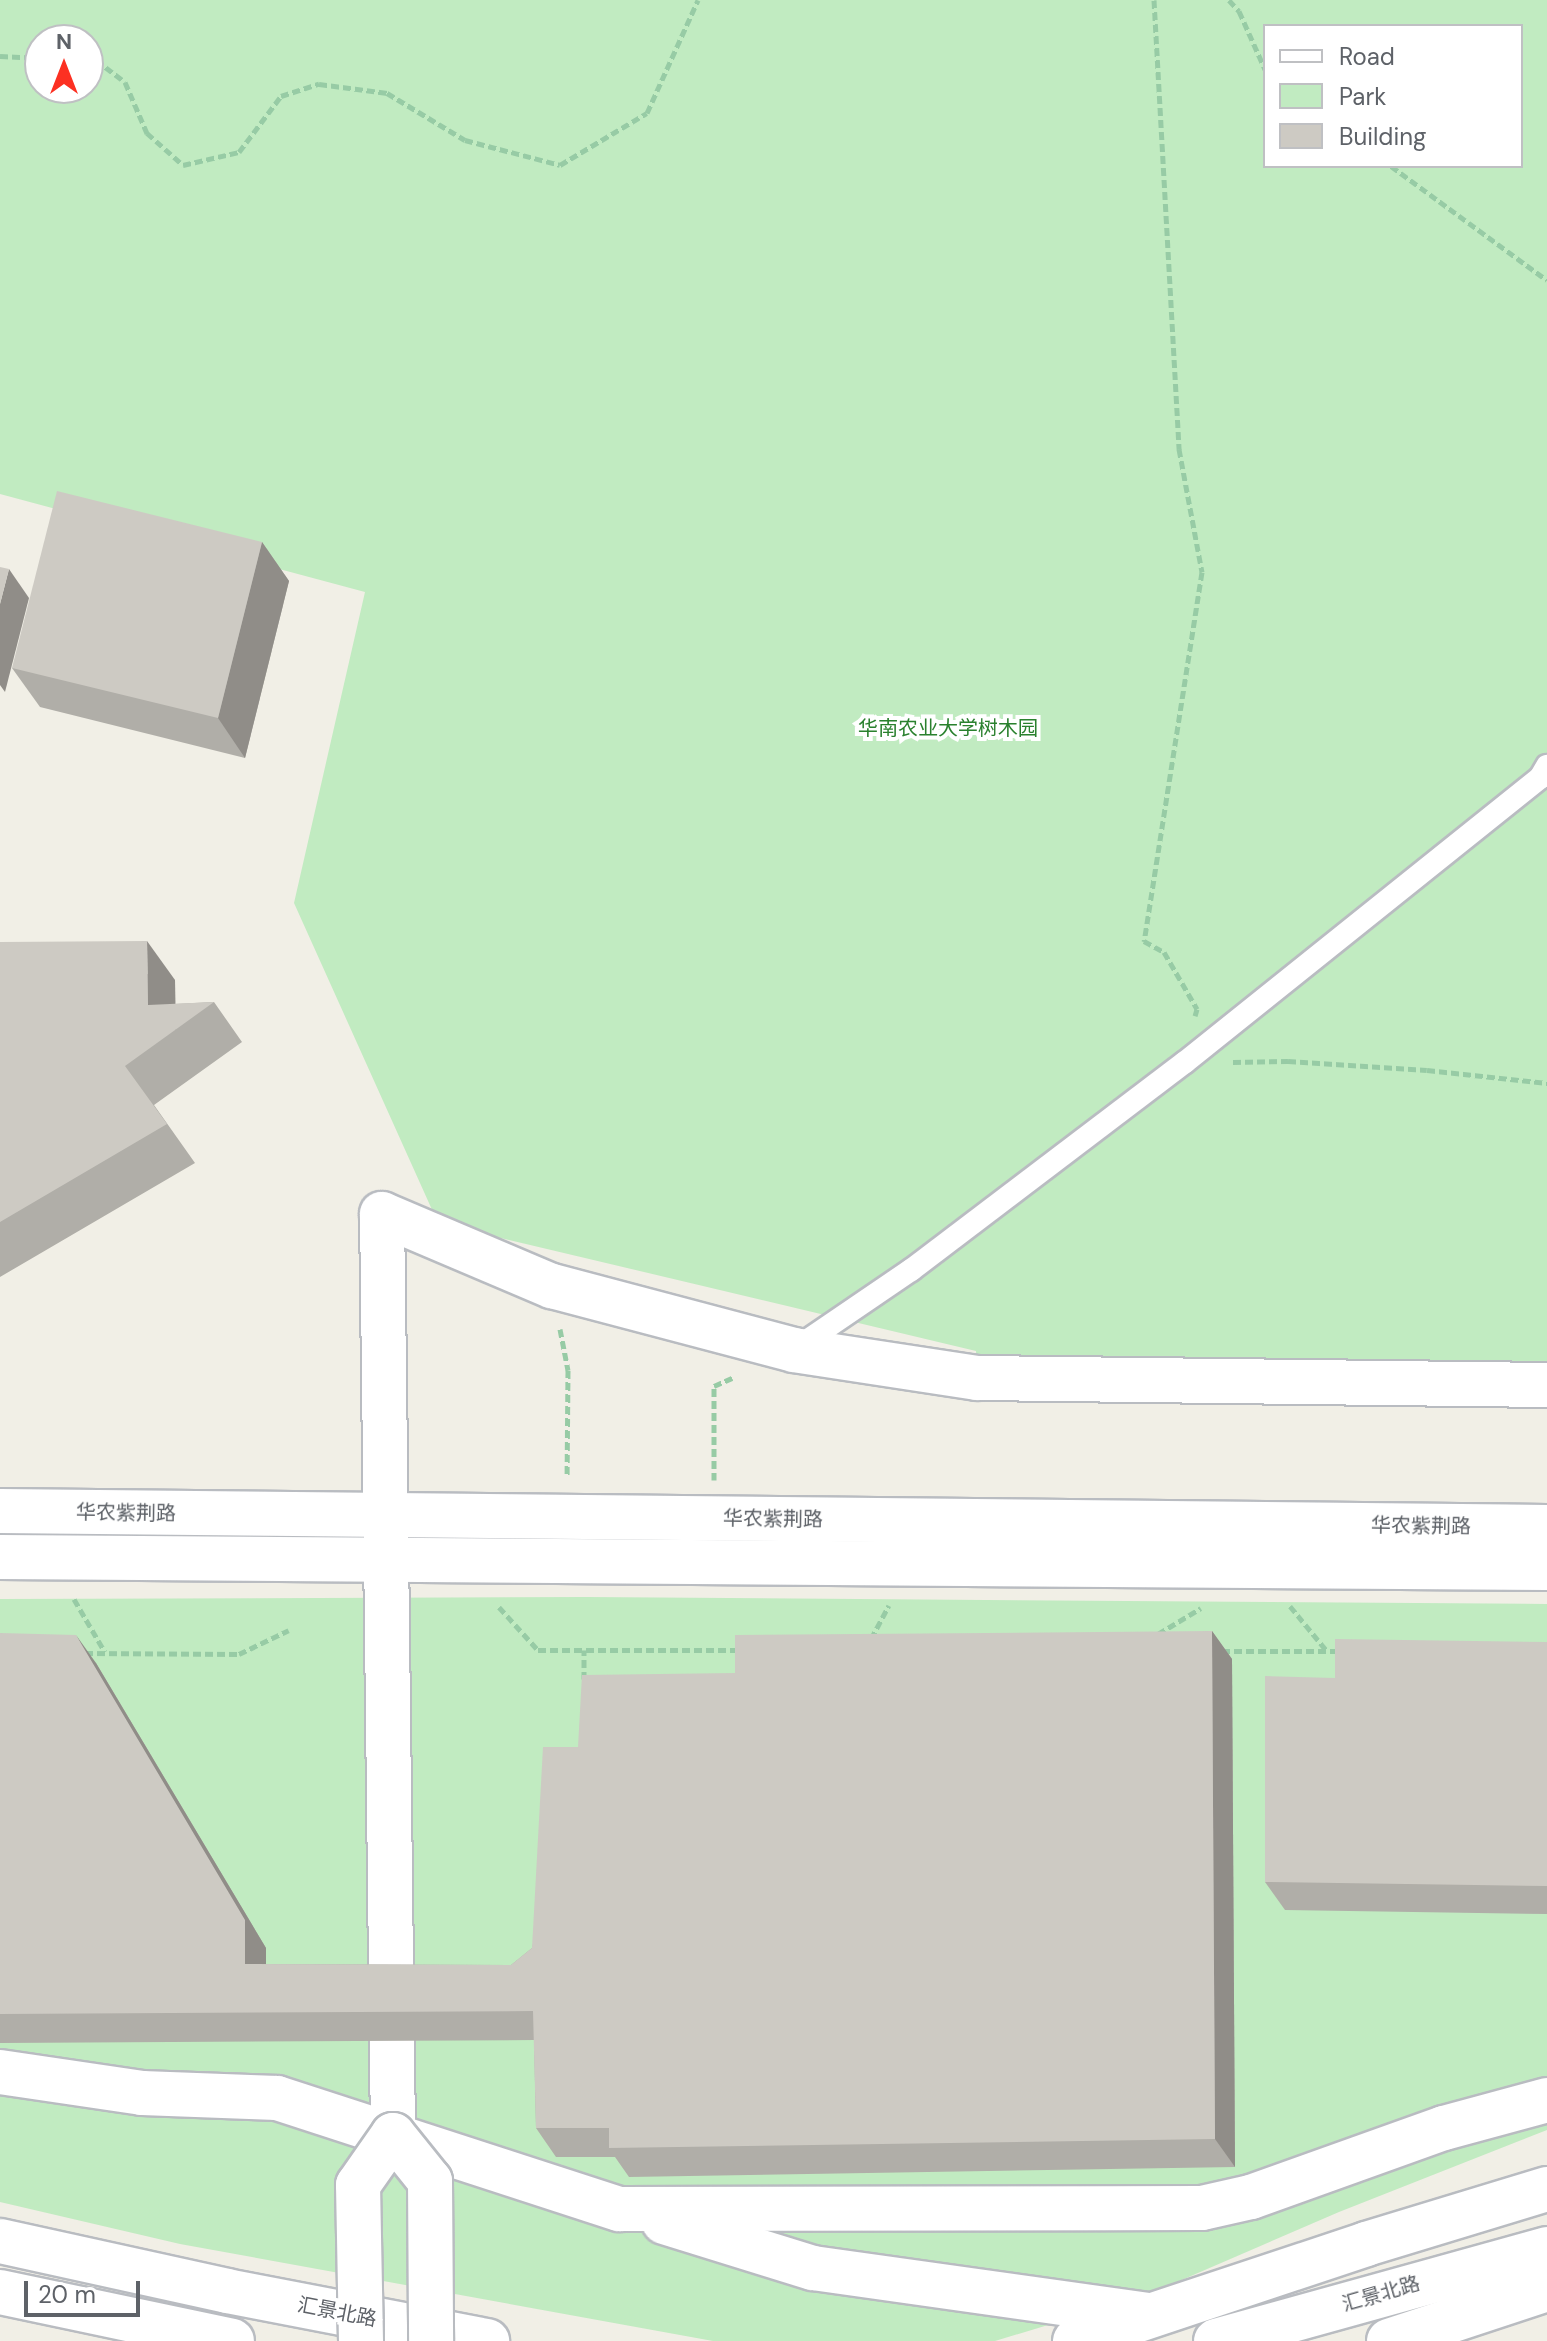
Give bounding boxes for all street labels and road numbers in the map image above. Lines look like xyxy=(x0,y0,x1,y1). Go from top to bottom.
street label: 华农紫荆路 xyxy=(76,1500,176,1526)
street label: 华农紫荆路 xyxy=(723,1506,823,1532)
street label: 华农紫荆路 xyxy=(1371,1513,1471,1539)
street label: 汇景北路 xyxy=(1339,2271,1423,2317)
street label: 汇景北路 xyxy=(295,2293,379,2331)

